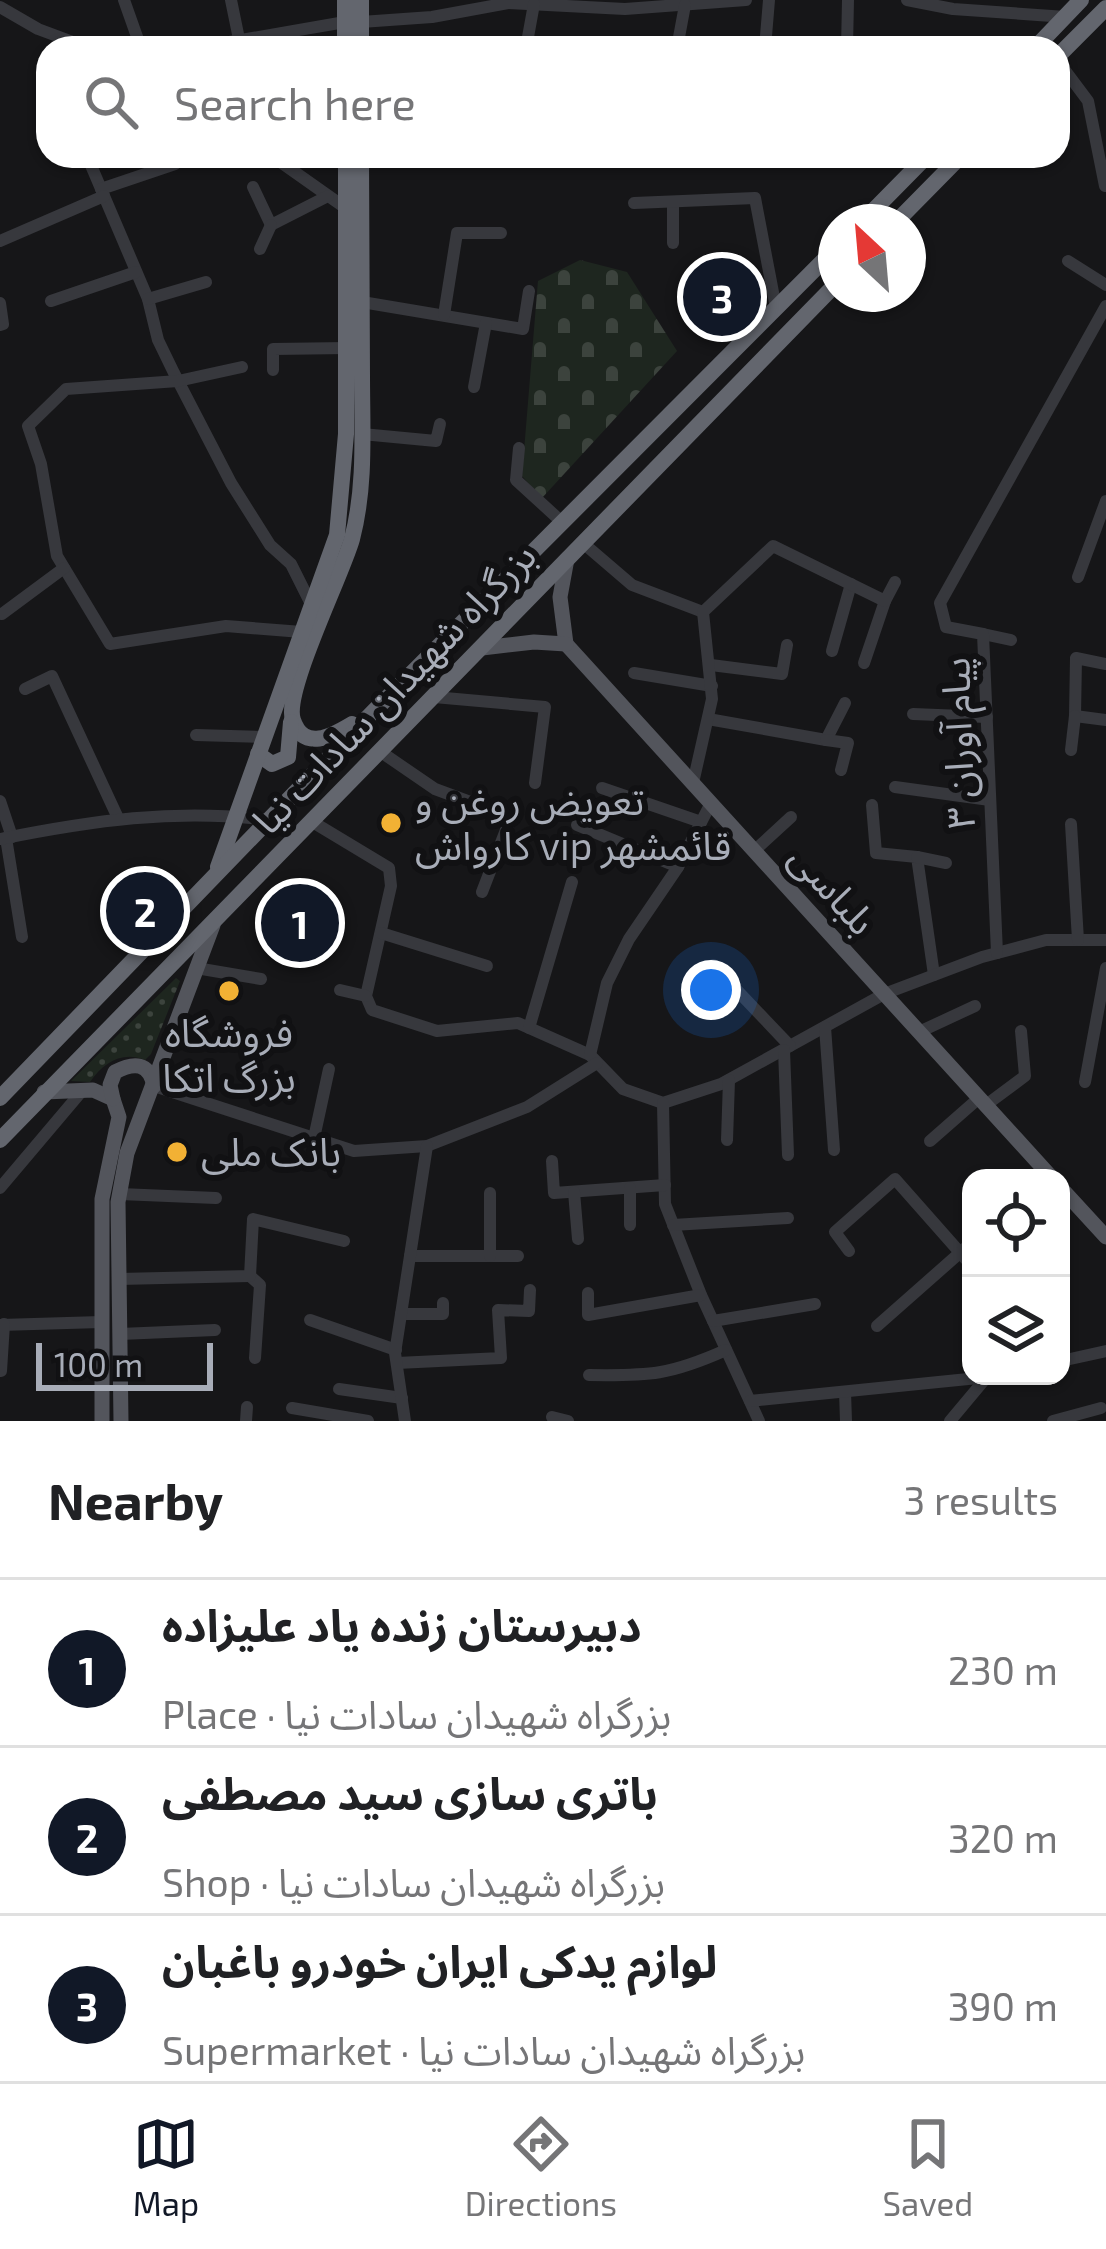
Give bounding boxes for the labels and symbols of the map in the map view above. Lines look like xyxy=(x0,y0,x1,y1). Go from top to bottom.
north arrow xyxy=(818,204,926,312)
pin: 3 xyxy=(683,252,761,342)
street label: بزرگراه شهیدان سادات نیا xyxy=(242,531,545,843)
street label: پیام آوران ۳ xyxy=(930,656,991,830)
place label: تعویض روغن و کارواش vip قائمشهر xyxy=(415,776,731,869)
marker: تعویض روغن و کارواش vip قائمشهر xyxy=(378,810,404,836)
street label: بلباسی xyxy=(780,833,887,944)
pin: 2 xyxy=(106,866,184,956)
pin: 1 xyxy=(261,878,339,968)
your location xyxy=(681,960,741,1020)
marker: فروشگاه بزرگ اتکا xyxy=(216,978,242,1004)
place label: فروشگاه بزرگ اتکا xyxy=(162,1008,296,1101)
place label: بانک ملی xyxy=(201,1127,341,1175)
marker: بانک ملی xyxy=(164,1139,190,1165)
scale bar xyxy=(36,1337,213,1390)

